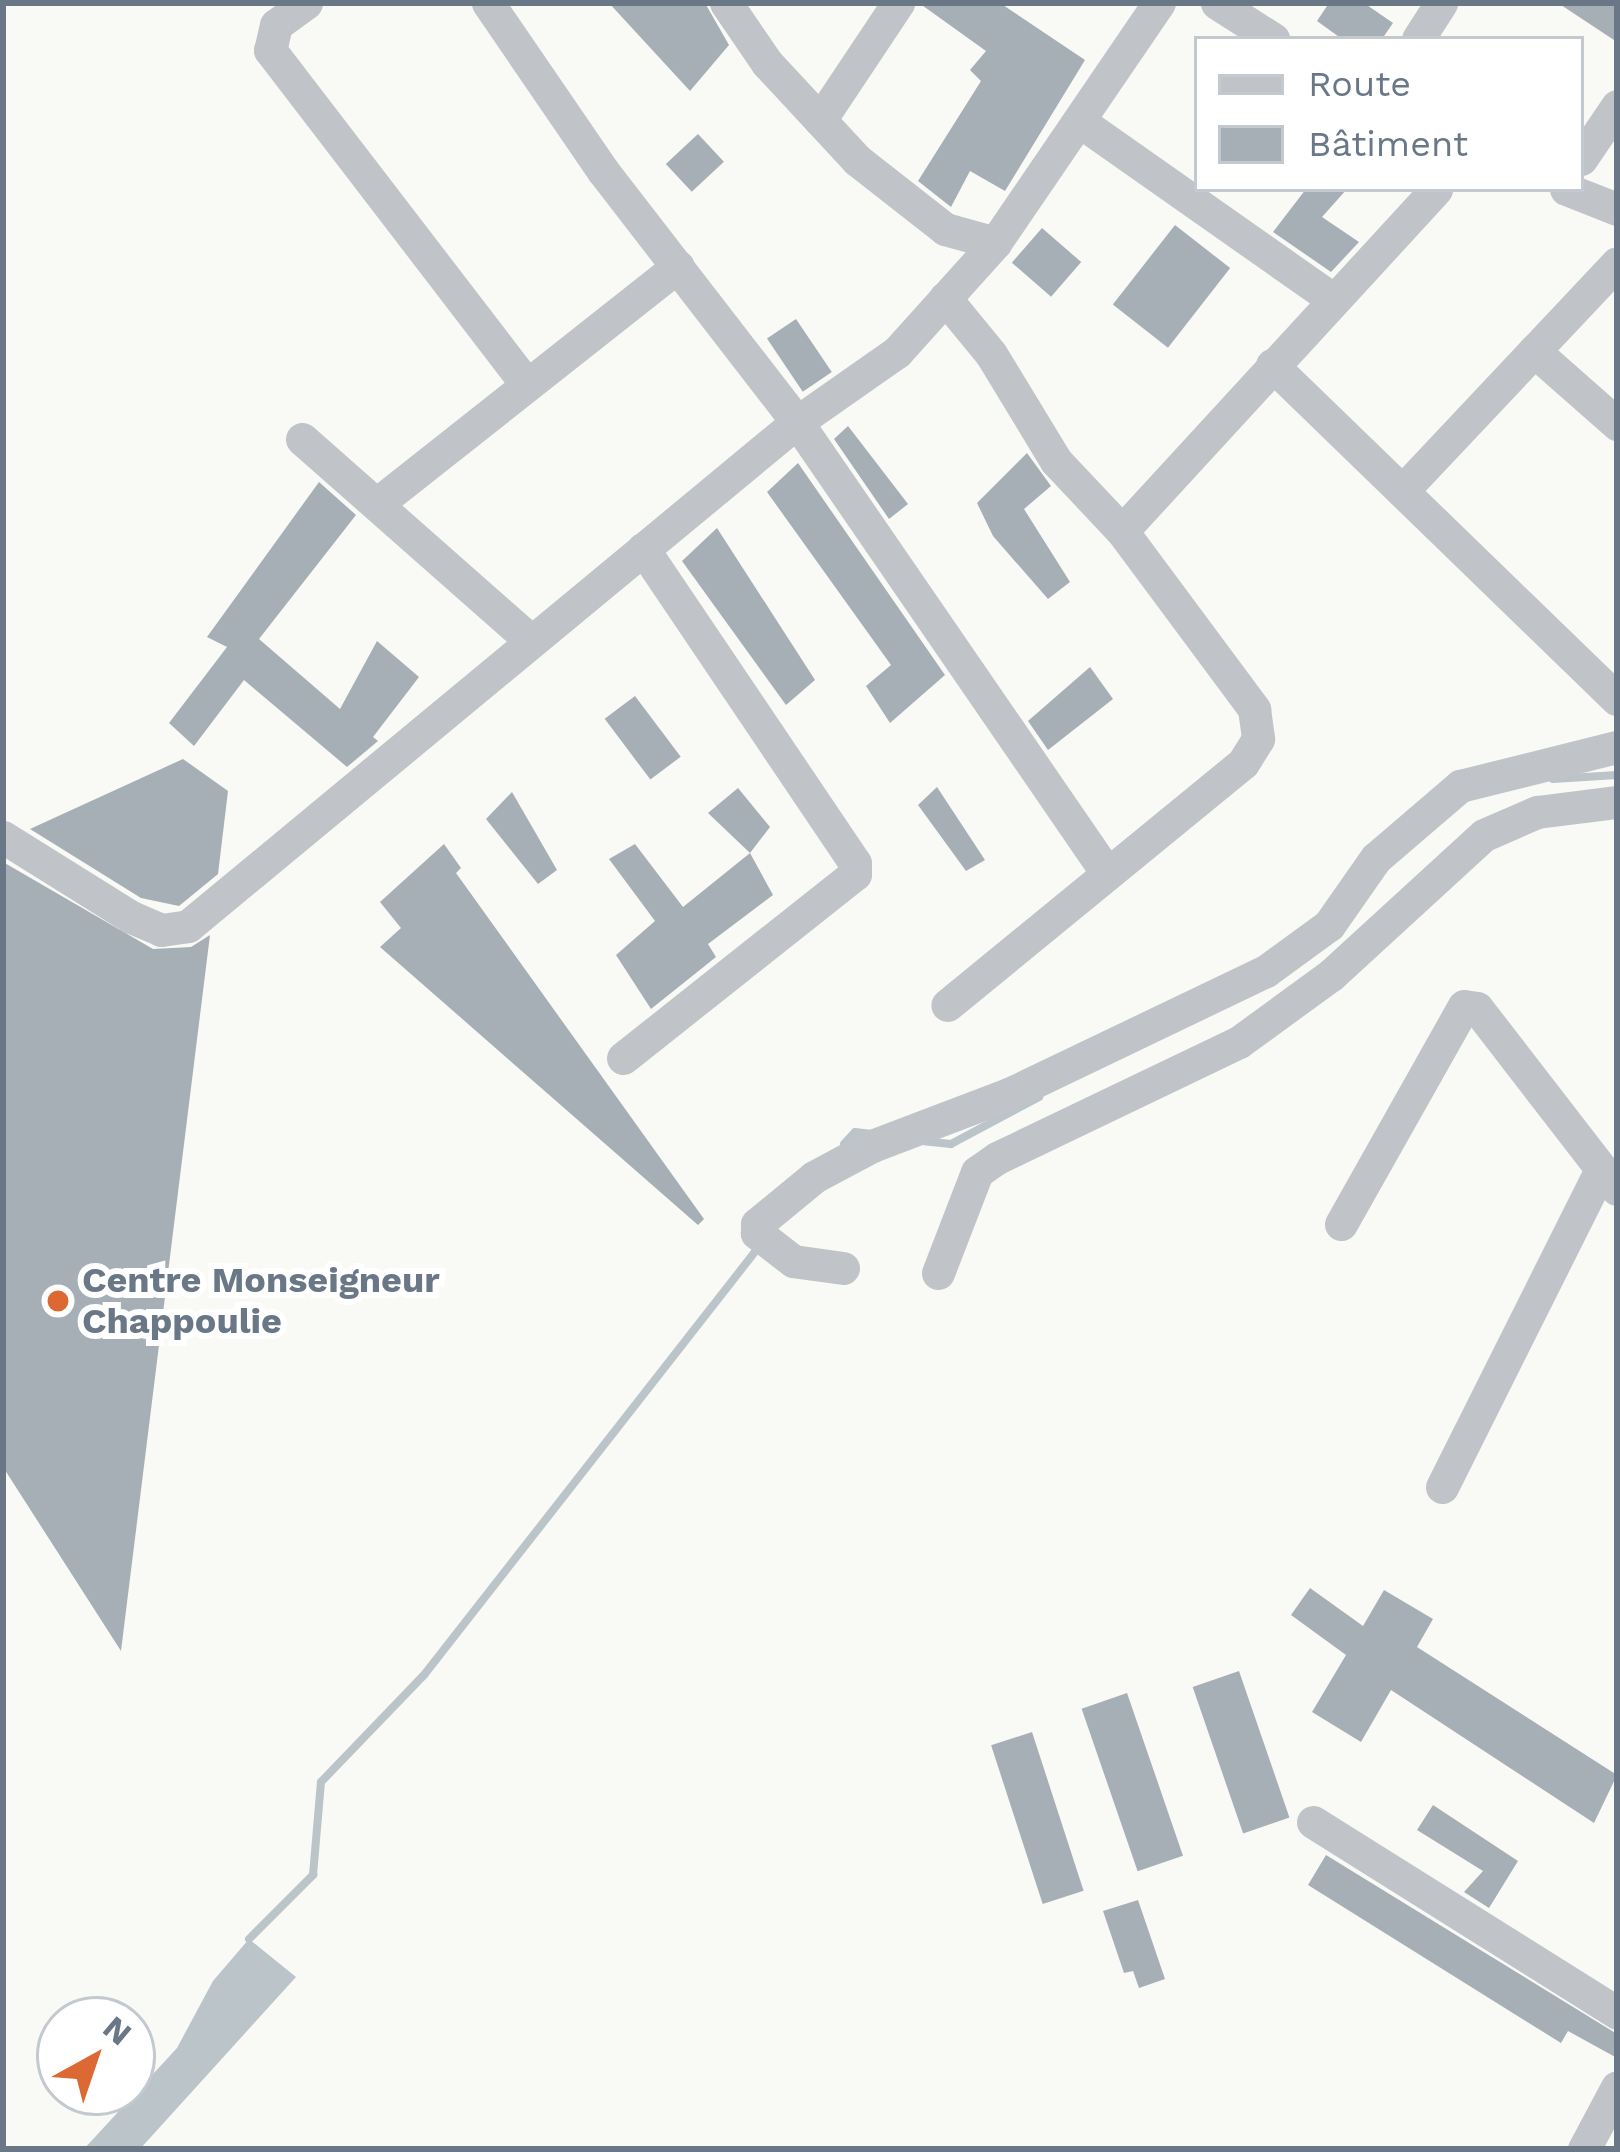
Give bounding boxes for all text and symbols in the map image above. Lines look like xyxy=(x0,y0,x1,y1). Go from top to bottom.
legend xyxy=(1194,36,1584,192)
text: Route xyxy=(1308,63,1411,105)
text: Bâtiment xyxy=(1308,123,1468,165)
place label: Centre Monseigneur Chappoulie xyxy=(82,1258,440,1343)
marker: Centre Monseigneur Chappoulie xyxy=(45,1288,71,1314)
north arrow xyxy=(36,1996,156,2116)
text: N xyxy=(96,2008,139,2053)

